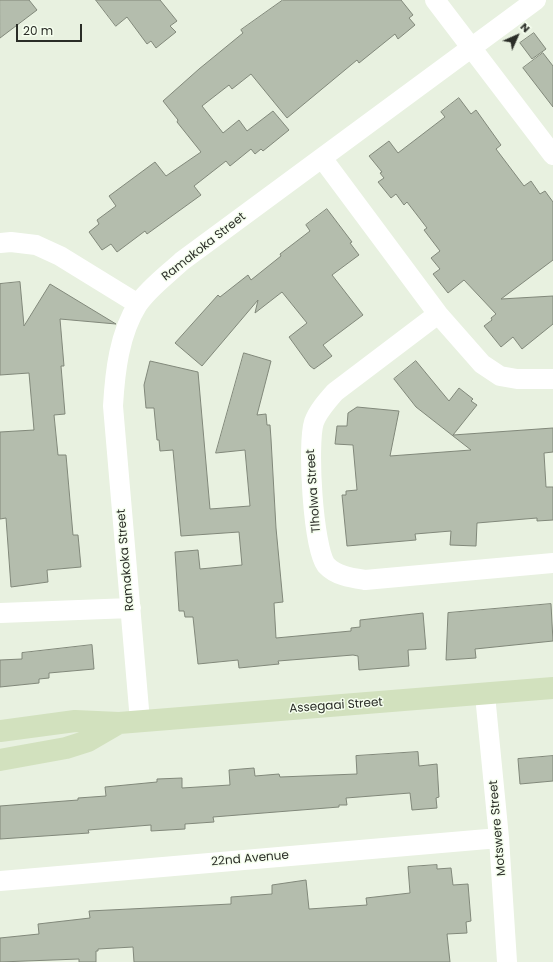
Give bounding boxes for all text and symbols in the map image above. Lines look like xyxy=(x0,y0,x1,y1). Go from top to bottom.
scale bar xyxy=(18,16,84,42)
north arrow xyxy=(497,16,537,56)
text: N xyxy=(517,19,534,36)
text: 20 m xyxy=(23,22,53,39)
street label: Ramakoka Street xyxy=(159,210,249,284)
street label: Tlholwa Street xyxy=(304,449,324,533)
street label: Ramakoka Street xyxy=(114,508,138,612)
street label: Assegaai Street xyxy=(289,696,383,716)
street label: Motswere Street xyxy=(487,779,509,877)
street label: 22nd Avenue xyxy=(211,848,289,870)

